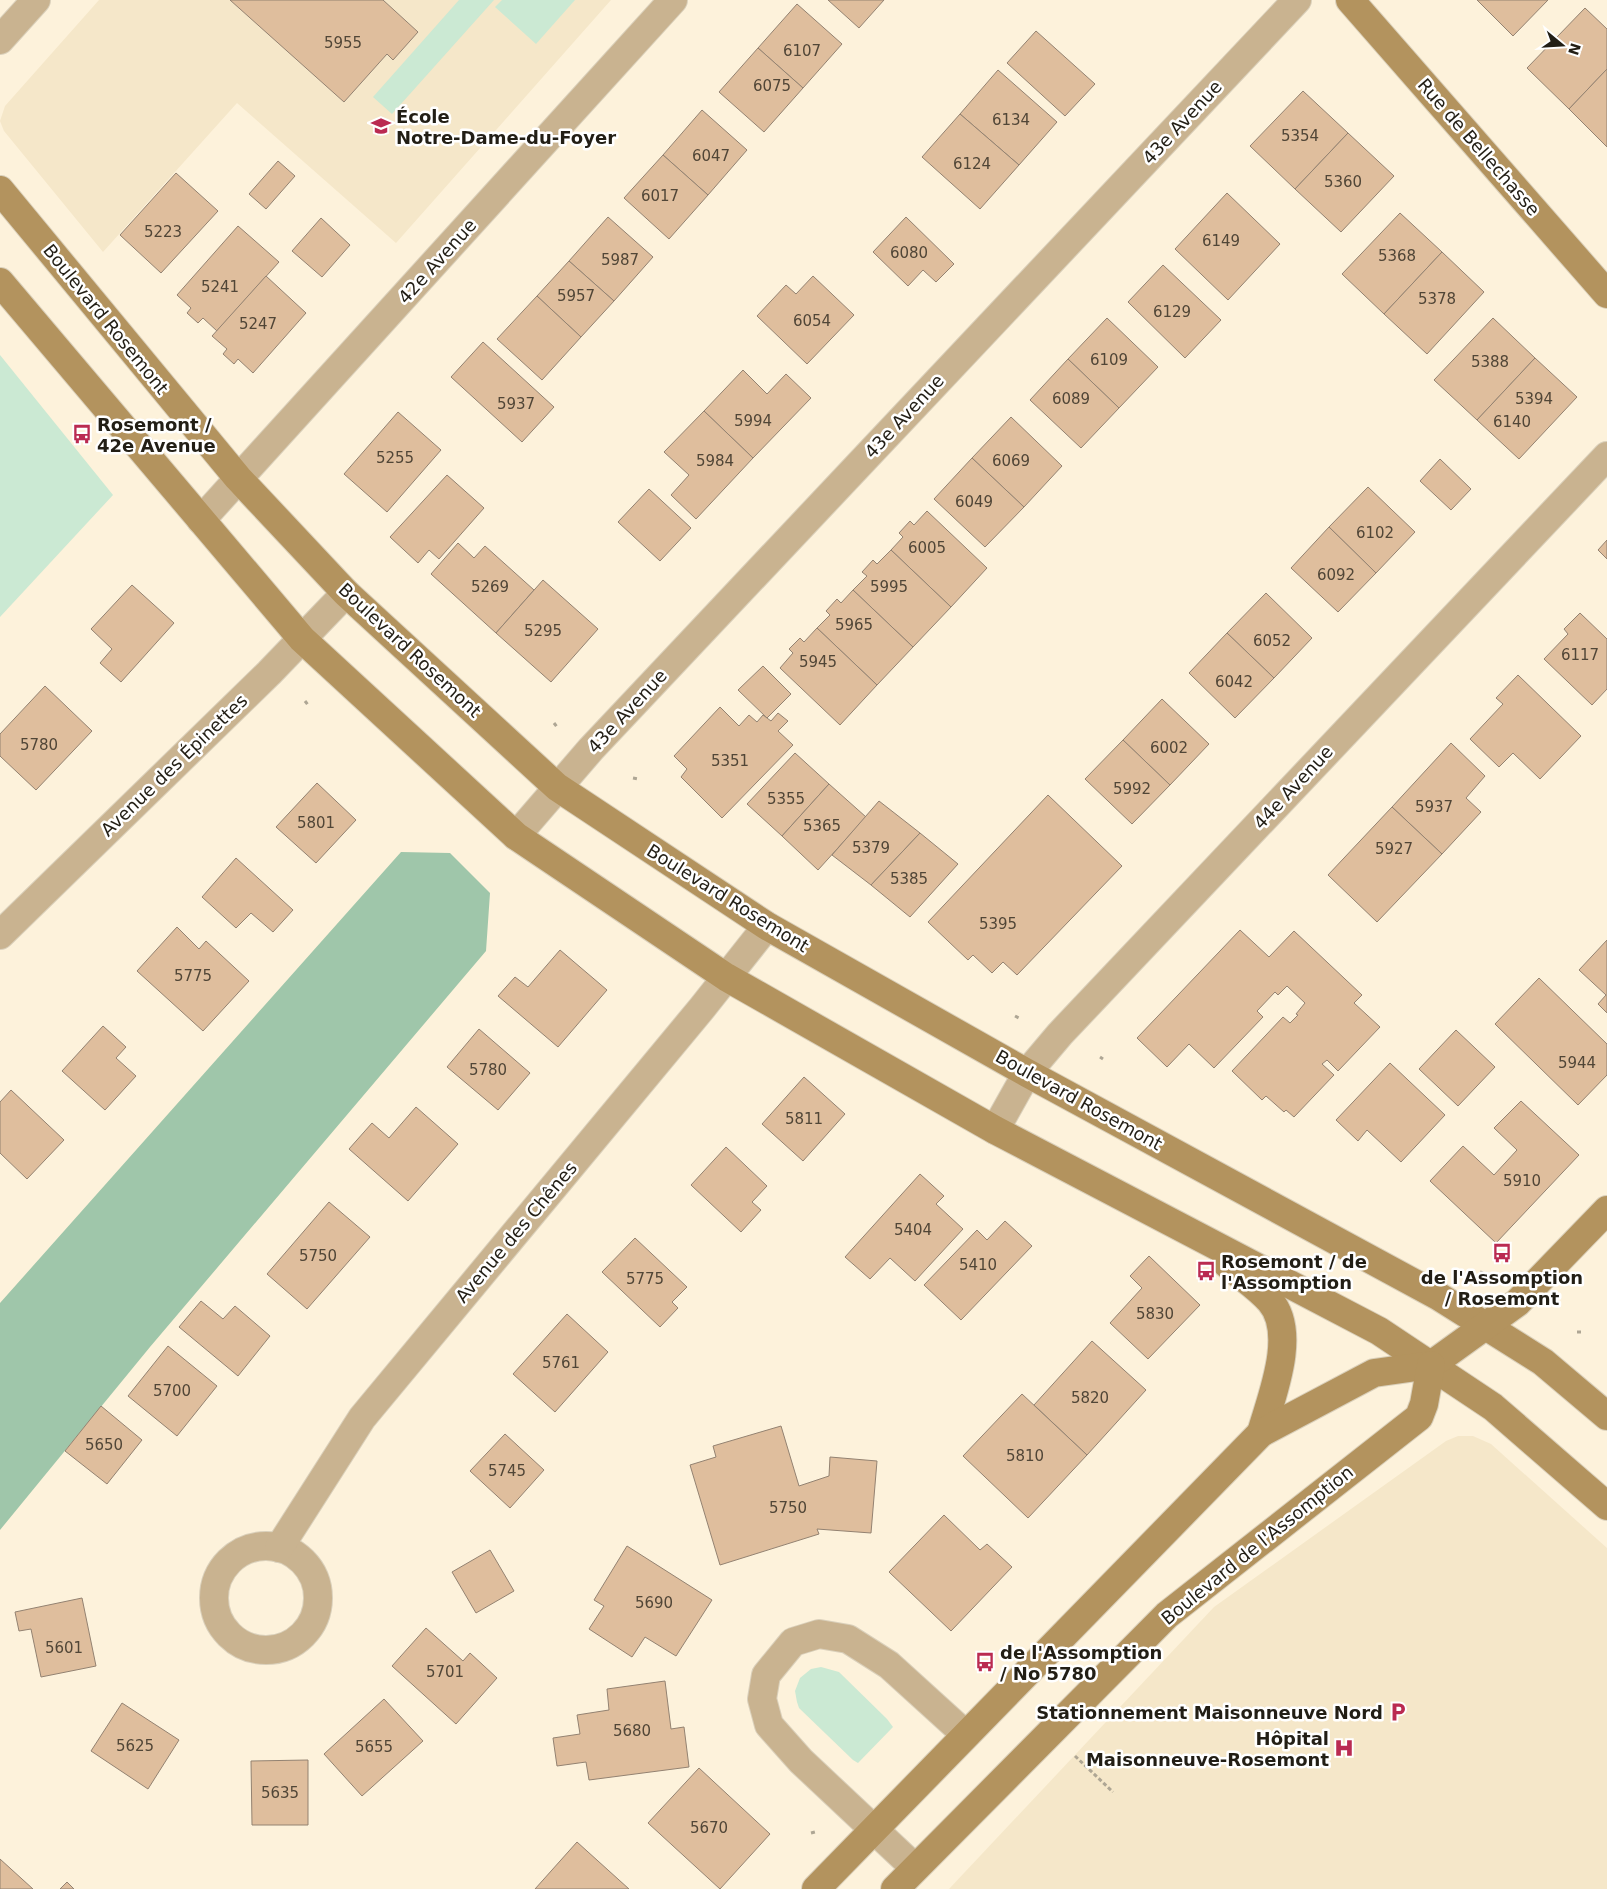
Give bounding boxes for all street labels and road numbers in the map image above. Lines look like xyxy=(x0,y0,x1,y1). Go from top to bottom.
street label: Rue de Bellechasse xyxy=(1414,74,1544,220)
street label: 43e Avenue xyxy=(1138,76,1226,168)
street label: 42e Avenue xyxy=(394,214,480,308)
street label: Boulevard Rosemont xyxy=(39,240,173,398)
street label: 43e Avenue xyxy=(860,370,948,462)
street label: Boulevard Rosemont xyxy=(334,579,486,721)
street label: 43e Avenue xyxy=(583,665,671,757)
street label: Avenue des Épinettes xyxy=(97,690,251,840)
street label: 44e Avenue xyxy=(1249,741,1337,833)
street label: Boulevard Rosemont xyxy=(643,840,813,956)
street label: Boulevard Rosemont xyxy=(992,1046,1166,1154)
street label: Avenue des Chênes xyxy=(451,1157,581,1307)
street label: Boulevard de l'Assomption xyxy=(1157,1461,1357,1629)

